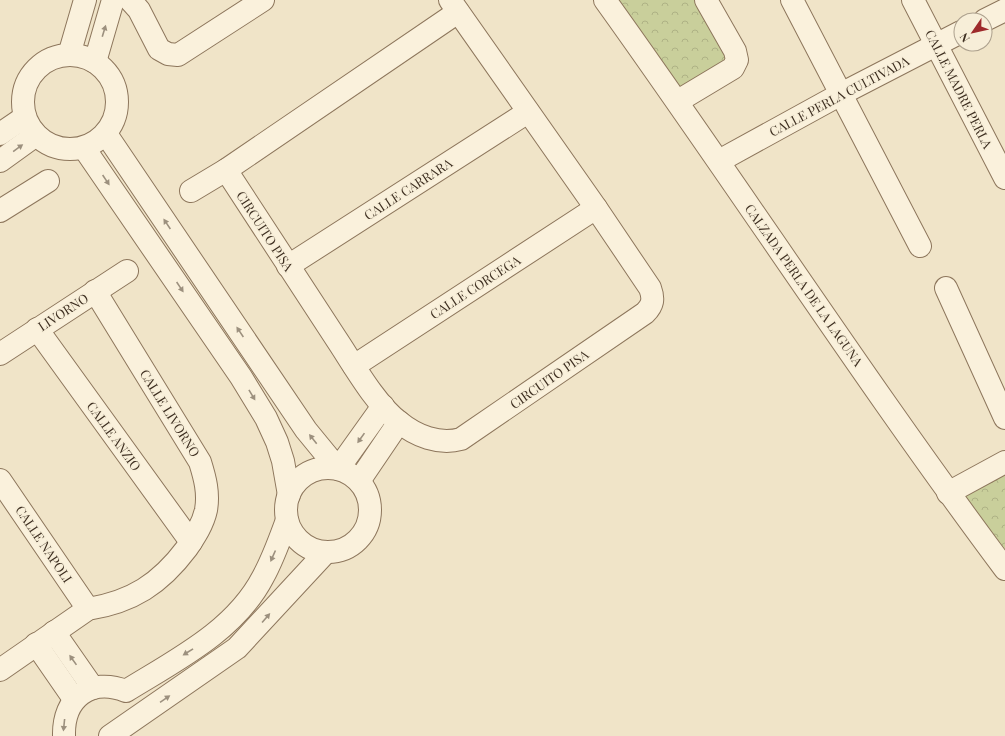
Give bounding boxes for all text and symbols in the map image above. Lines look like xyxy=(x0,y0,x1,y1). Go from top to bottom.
north arrow xyxy=(953,12,993,52)
one-way arrow xyxy=(101,25,107,37)
street label: CALLE MADRE PERLA xyxy=(922,26,997,152)
text: N xyxy=(956,30,973,45)
street label: CALLE PERLA CULTIVADA xyxy=(766,51,912,140)
one-way arrow xyxy=(13,144,23,152)
street label: CALLE CARRARA xyxy=(360,153,456,223)
one-way arrow xyxy=(102,175,110,185)
street label: CIRCUITO PISA xyxy=(233,187,298,275)
street label: CALZADA PERLA DE LA LAGUNA xyxy=(742,200,868,370)
one-way arrow xyxy=(163,219,171,230)
street label: CALLE CORCEGA xyxy=(426,251,524,322)
one-way arrow xyxy=(176,282,184,293)
street label: LIVORNO xyxy=(34,289,91,334)
one-way arrow xyxy=(236,327,244,337)
street label: CIRCUITO PISA xyxy=(506,345,592,412)
street label: CALLE LIVORNO xyxy=(137,366,204,460)
one-way arrow xyxy=(248,390,256,400)
street label: CALLE ANZIO xyxy=(84,398,145,474)
one-way arrow xyxy=(357,432,365,443)
one-way arrow xyxy=(309,434,318,445)
street label: CALLE NAPOLI xyxy=(12,502,76,586)
one-way arrow xyxy=(269,551,275,563)
one-way arrow xyxy=(262,612,271,623)
one-way arrow xyxy=(183,648,193,656)
one-way arrow xyxy=(69,655,77,665)
one-way arrow xyxy=(159,695,171,702)
one-way arrow xyxy=(61,719,68,731)

